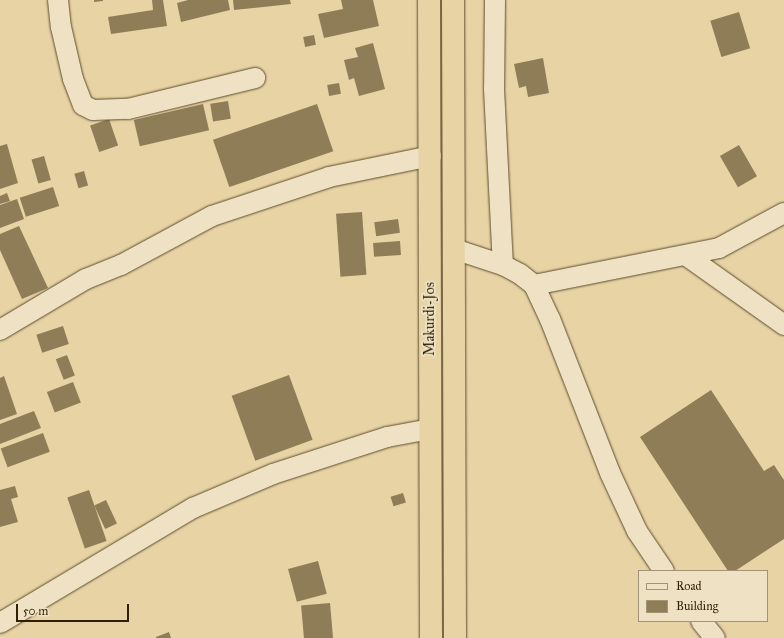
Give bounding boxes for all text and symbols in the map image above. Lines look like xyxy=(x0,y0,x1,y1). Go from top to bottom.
street label: Makurdi-Jos xyxy=(422,282,438,356)
legend xyxy=(638,570,768,622)
text: Road xyxy=(676,579,702,593)
scale bar xyxy=(18,596,131,622)
text: Building xyxy=(676,599,718,613)
text: 50 m xyxy=(23,604,48,618)

